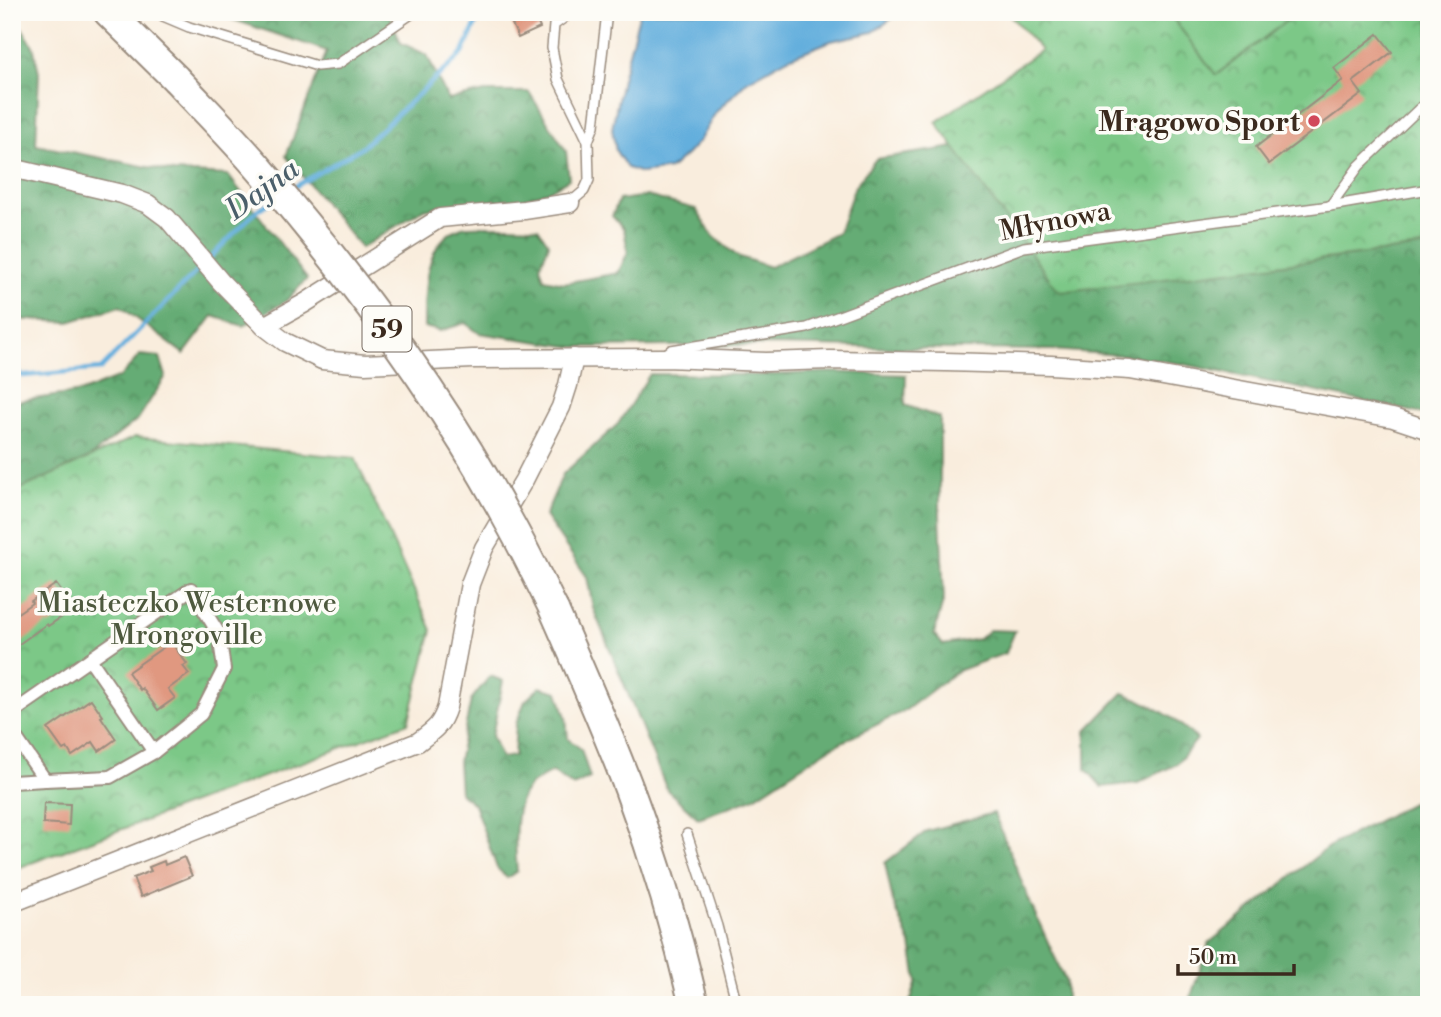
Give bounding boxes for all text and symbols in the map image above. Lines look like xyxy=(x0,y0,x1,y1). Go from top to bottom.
place label: Mrągowo Sport xyxy=(1098,105,1301,140)
marker: Mrągowo Sport xyxy=(1306,113,1322,129)
water label: Dajna xyxy=(218,150,307,230)
street label: Młynowa xyxy=(997,193,1115,249)
road number: 59 xyxy=(362,306,412,352)
park label: Miasteczko Westernowe Mrongoville xyxy=(37,586,337,653)
scale bar xyxy=(1178,933,1294,977)
text: 50 m xyxy=(1189,945,1237,971)

